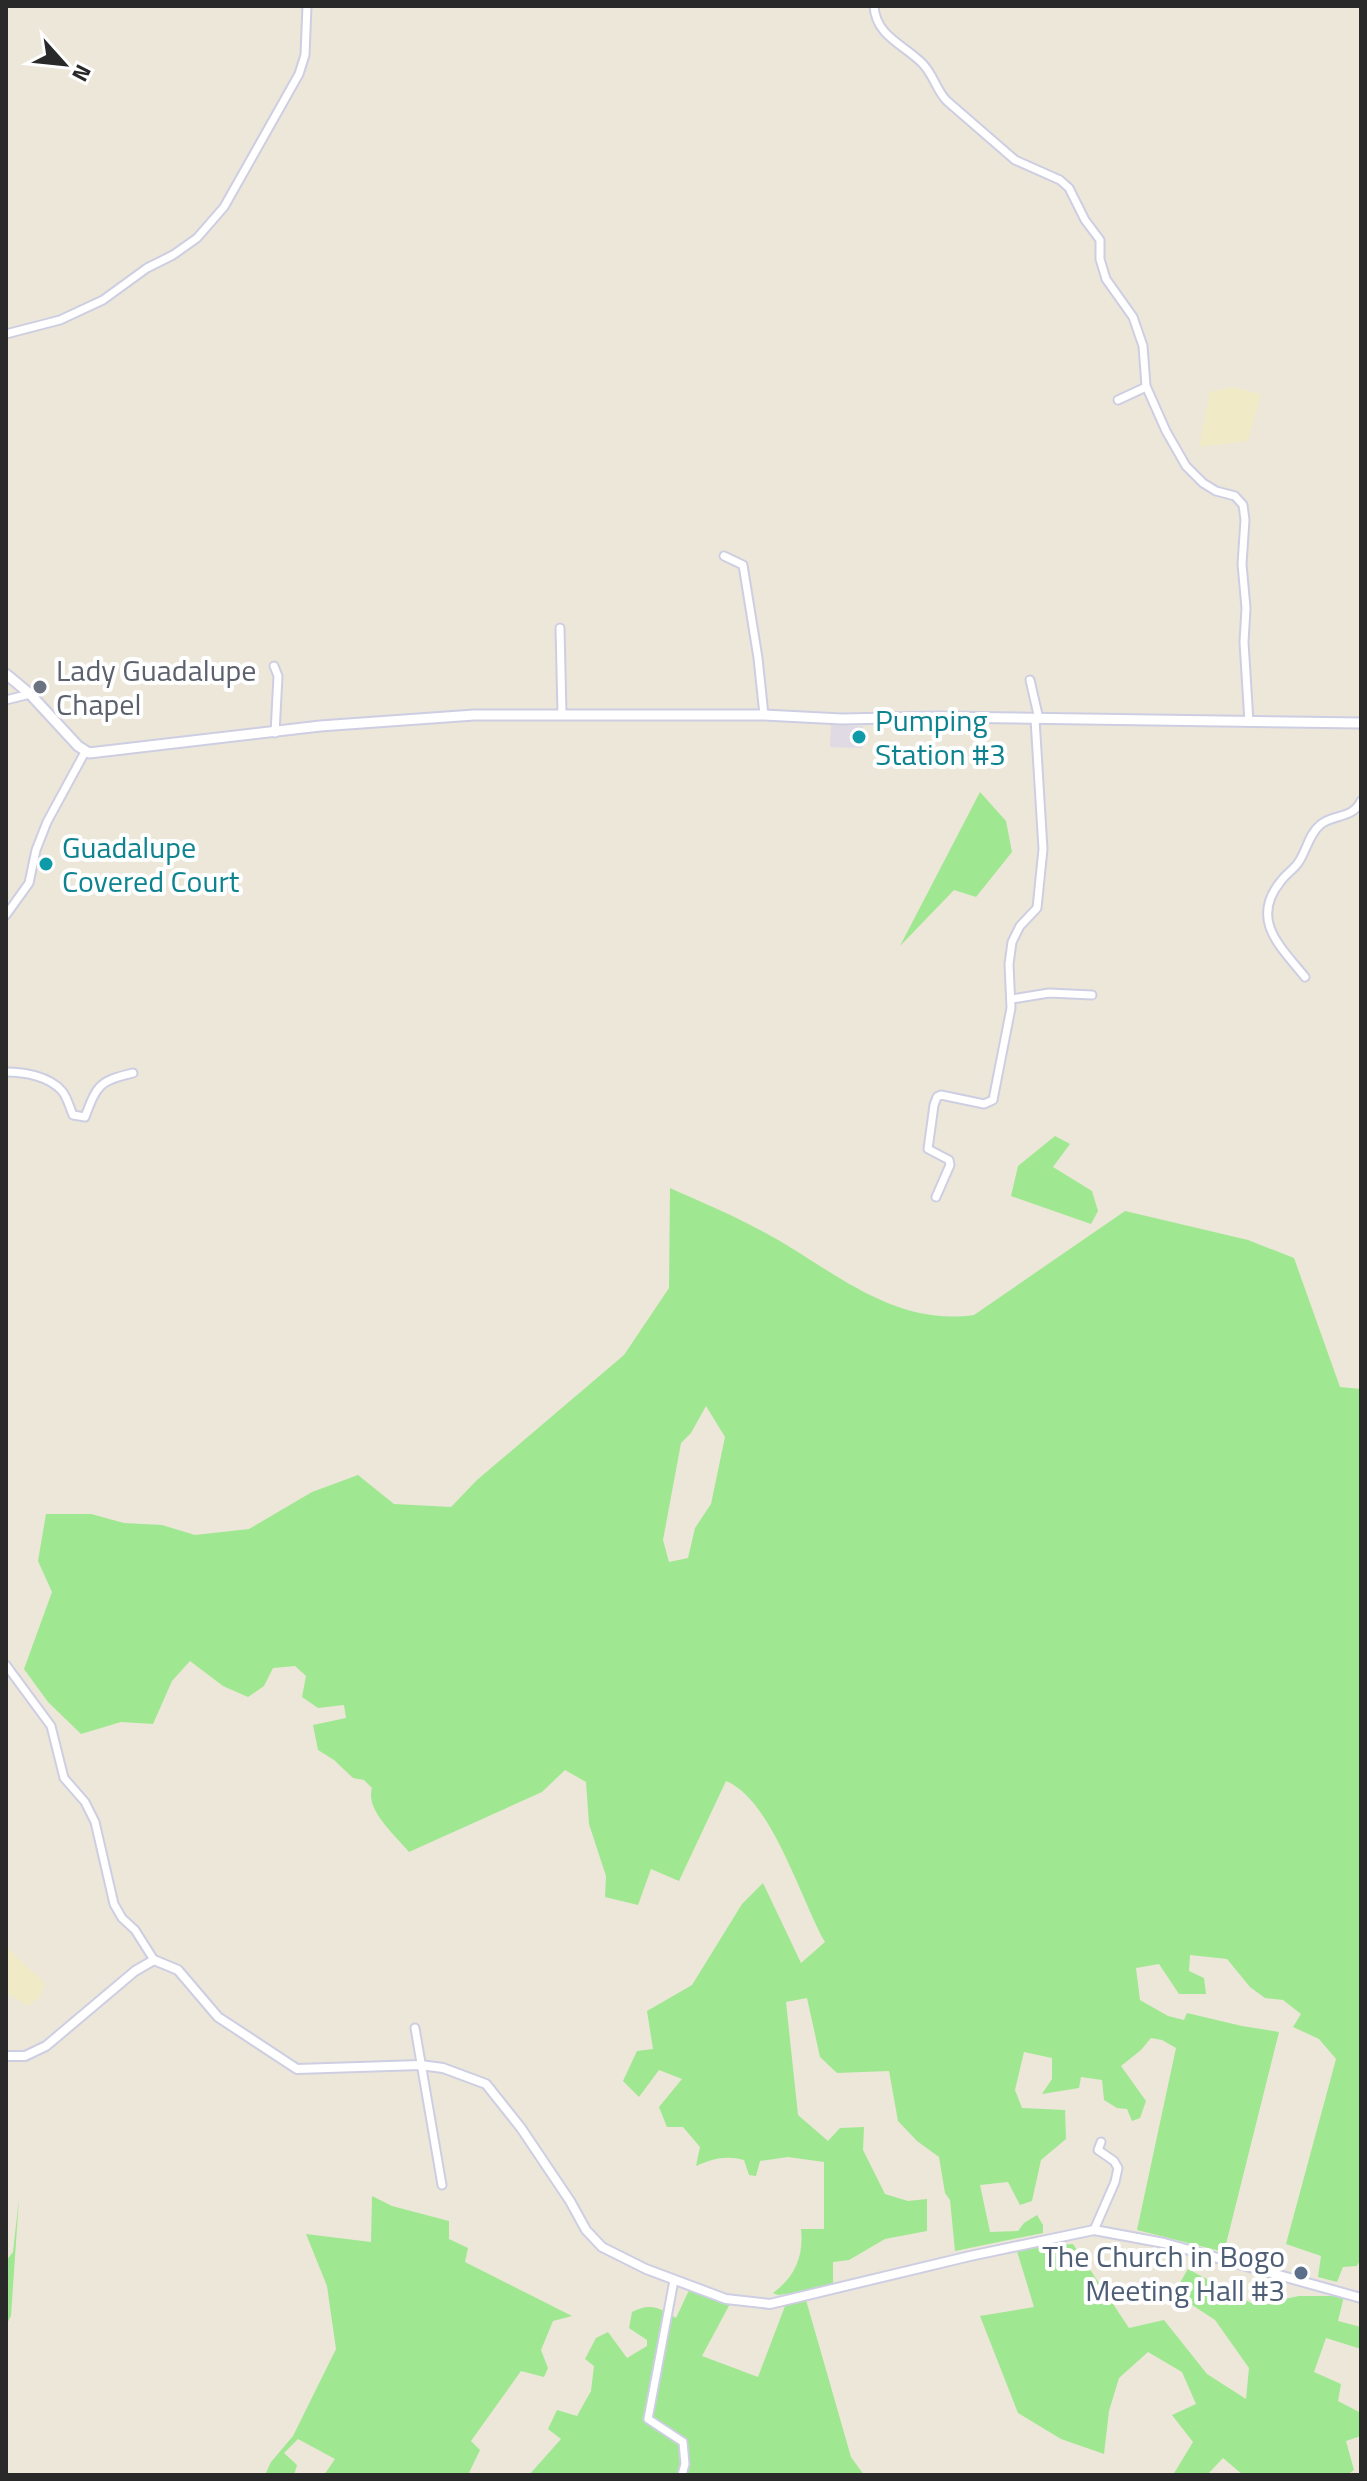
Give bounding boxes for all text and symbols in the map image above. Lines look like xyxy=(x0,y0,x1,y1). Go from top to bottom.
north arrow xyxy=(24,24,104,104)
text: N xyxy=(63,59,100,88)
place label: Lady Guadalupe Chapel xyxy=(56,647,257,727)
marker: Lady Guadalupe Chapel xyxy=(31,678,49,696)
place label: Pumping Station #3 xyxy=(875,697,1006,777)
marker: Pumping Station #3 xyxy=(850,728,868,746)
place label: Guadalupe Covered Court xyxy=(62,824,240,904)
marker: Guadalupe Covered Court xyxy=(37,855,55,873)
place label: The Church in Bogo Meeting Hall #3 xyxy=(1042,2233,1285,2313)
marker: The Church in Bogo Meeting Hall #3 xyxy=(1292,2264,1310,2282)

